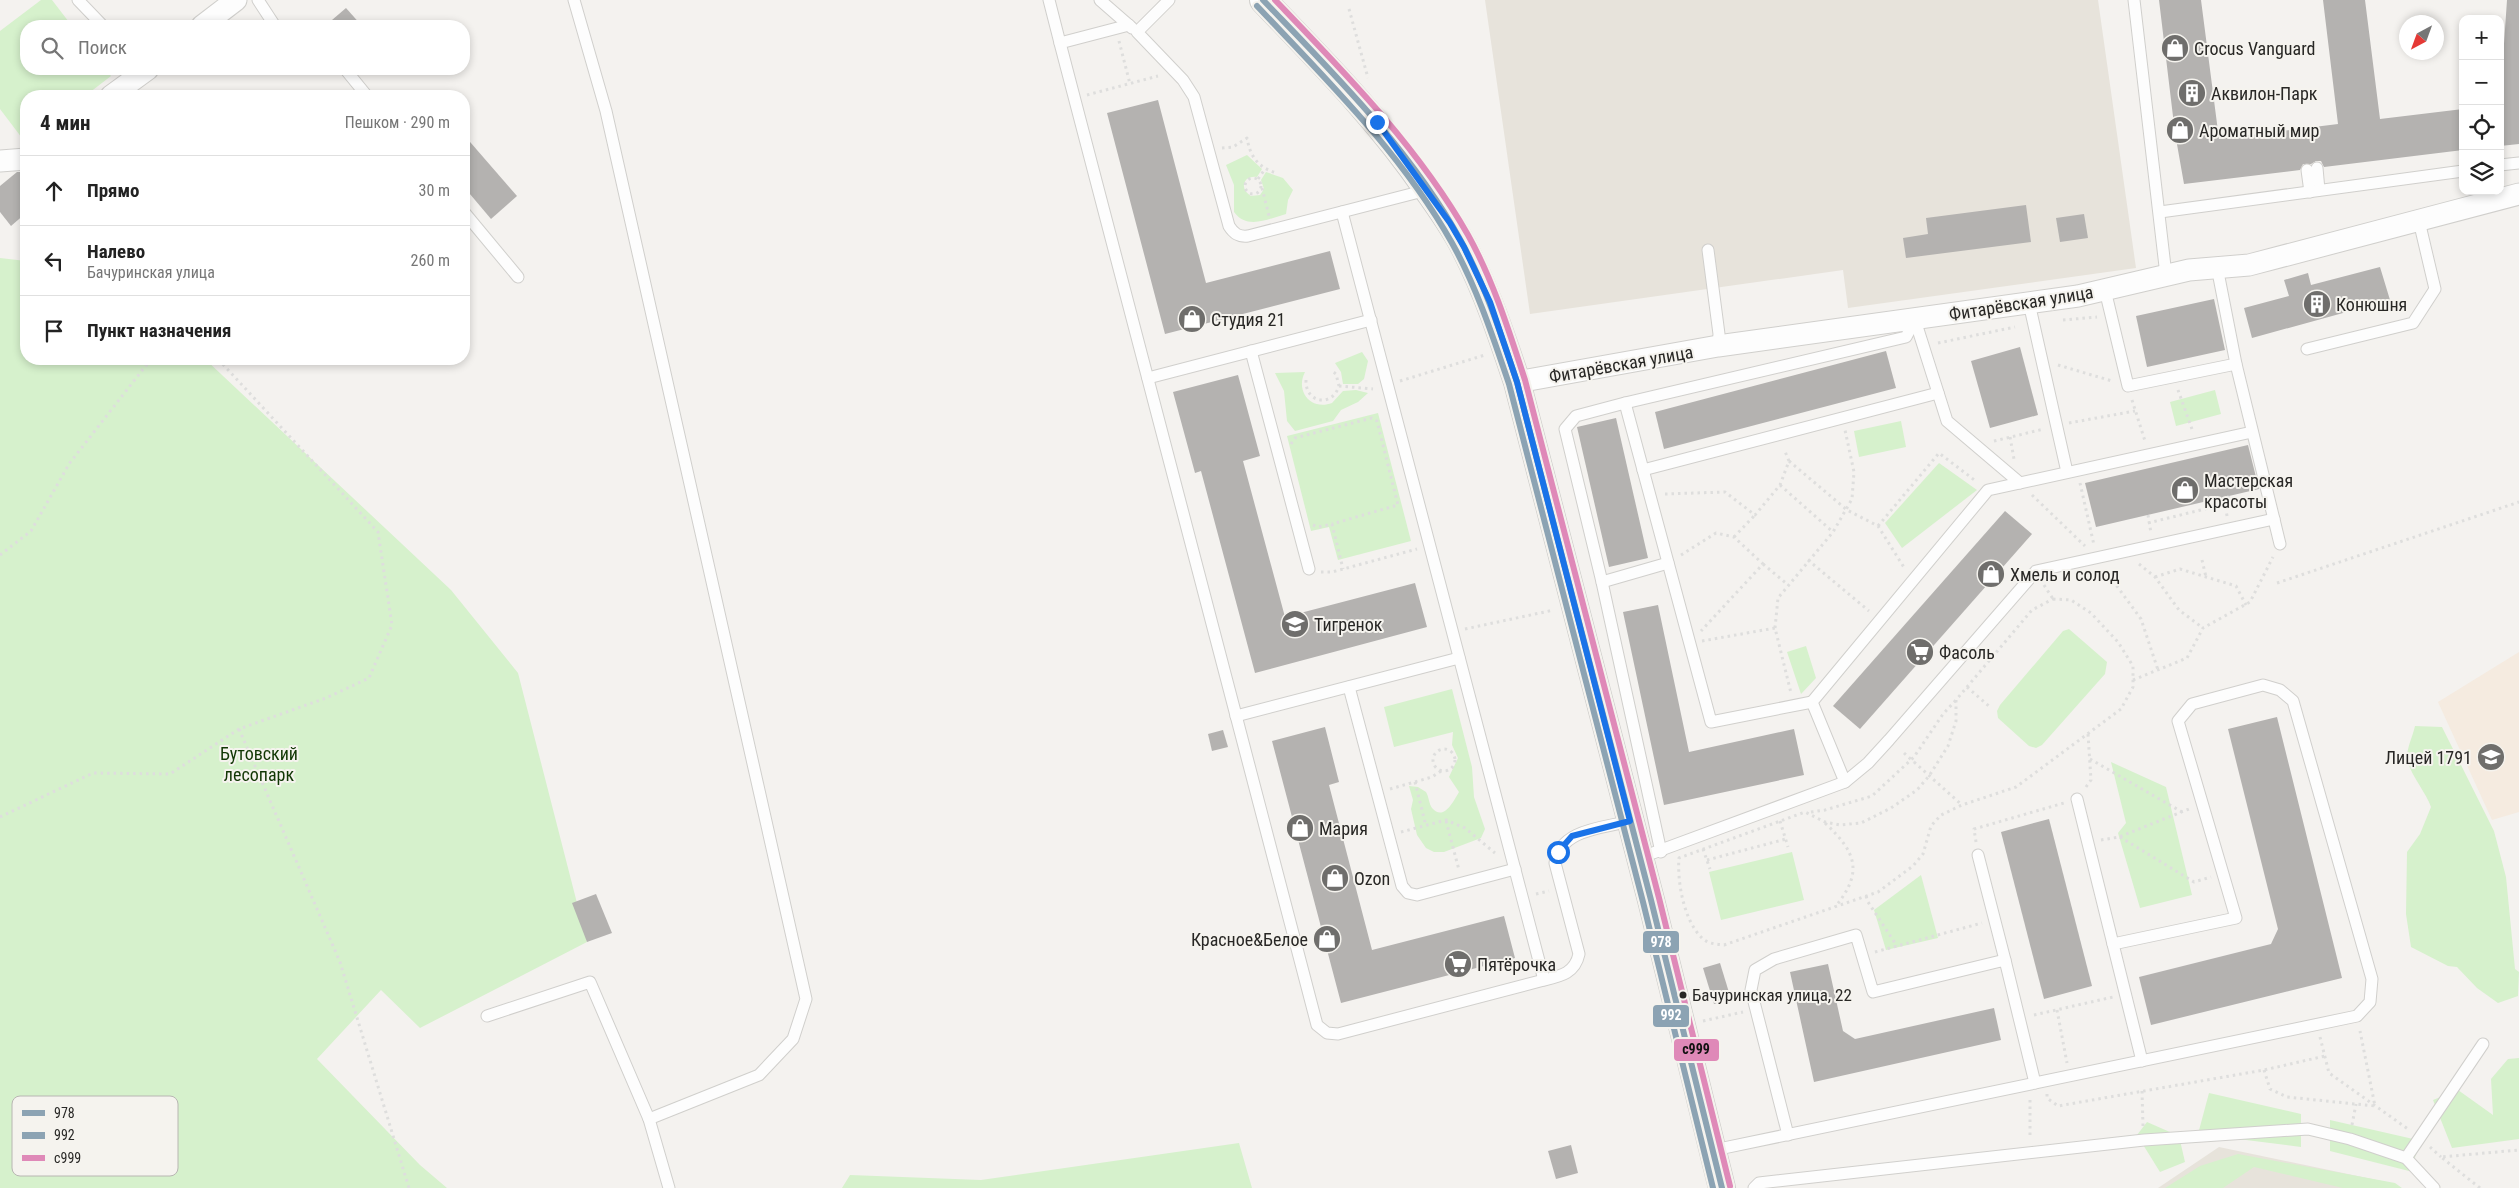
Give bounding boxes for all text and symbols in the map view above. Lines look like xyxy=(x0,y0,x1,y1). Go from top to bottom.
north arrow xyxy=(2399,15,2444,60)
map controls xyxy=(2459,15,2504,195)
button: + xyxy=(2459,15,2504,60)
search box xyxy=(20,20,470,75)
shop icon: Crocus Vanguard xyxy=(2160,33,2190,63)
icon: search xyxy=(38,34,66,62)
text: Поиск xyxy=(78,36,127,59)
place label: Crocus Vanguard xyxy=(2194,38,2315,59)
button: − xyxy=(2459,60,2504,105)
building icon: Аквилон-Парк xyxy=(2177,78,2207,108)
place label: Аквилон-Парк xyxy=(2211,83,2318,104)
button: locate xyxy=(2459,105,2504,150)
text: 4 мин xyxy=(40,111,90,135)
route end xyxy=(1366,111,1389,134)
text: Пешком · 290 m xyxy=(345,113,450,132)
shop icon: Ароматный мир xyxy=(2165,115,2195,145)
place label: Ароматный мир xyxy=(2199,120,2320,141)
button: layers xyxy=(2459,150,2504,195)
icon: ahead xyxy=(40,177,68,205)
text: Прямо xyxy=(87,179,140,202)
text: 30 m xyxy=(418,181,450,200)
text: Налево xyxy=(87,240,145,263)
icon: left xyxy=(40,247,68,275)
text: 260 m xyxy=(411,251,450,270)
text: Бачуринская улица xyxy=(87,263,215,282)
street label: Фитарёвская улица xyxy=(1947,281,2095,325)
building icon: Конюшня xyxy=(2302,289,2332,319)
place label: Конюшня xyxy=(2336,294,2407,315)
shop icon: Студия 21 xyxy=(1177,304,1207,334)
place label: Студия 21 xyxy=(1211,309,1285,330)
icon: arrive xyxy=(40,317,68,345)
text: Пункт назначения xyxy=(87,319,231,342)
street label: Фитарёвская улица xyxy=(1547,341,1695,387)
place label: Мастерская красоты xyxy=(2204,470,2293,512)
shop icon: Мастерская красоты xyxy=(2170,475,2200,505)
shop icon: Хмель и солод xyxy=(1976,559,2006,589)
place label: Хмель и солод xyxy=(2010,564,2120,585)
school or university icon: Тигренок xyxy=(1280,609,1310,639)
place label: Тигренок xyxy=(1314,614,1383,635)
supermarket icon: Фасоль xyxy=(1905,637,1935,667)
place label: Фасоль xyxy=(1939,642,1995,663)
school or university icon: Лицей 1791 xyxy=(2476,742,2506,772)
park label: Бутовский лесопарк xyxy=(220,743,298,785)
place label: Лицей 1791 xyxy=(2385,747,2472,768)
shop icon: Мария xyxy=(1285,813,1315,843)
place label: Мария xyxy=(1319,818,1368,839)
route start xyxy=(1547,841,1570,864)
shop icon: Ozon xyxy=(1320,863,1350,893)
place label: Ozon xyxy=(1354,868,1390,889)
shop icon: Красное&Белое xyxy=(1312,924,1342,954)
place label: Красное&Белое xyxy=(1191,929,1308,950)
line badge: 978 xyxy=(1642,930,1680,954)
text: 978 xyxy=(1650,934,1672,950)
supermarket icon: Пятёрочка xyxy=(1443,949,1473,979)
place label: Пятёрочка xyxy=(1477,954,1556,975)
place label: Бачуринская улица, 22 xyxy=(1692,985,1852,1005)
marker: Бачуринская улица, 22 xyxy=(1678,990,1688,1000)
line badge: 992 xyxy=(1652,1004,1690,1028)
text: 992 xyxy=(1660,1007,1682,1023)
line badge: с999 xyxy=(1673,1038,1720,1062)
text: с999 xyxy=(1682,1041,1710,1057)
legend xyxy=(12,1096,178,1176)
text: 978 xyxy=(54,1105,75,1121)
text: 992 xyxy=(54,1127,75,1143)
text: с999 xyxy=(54,1150,81,1166)

